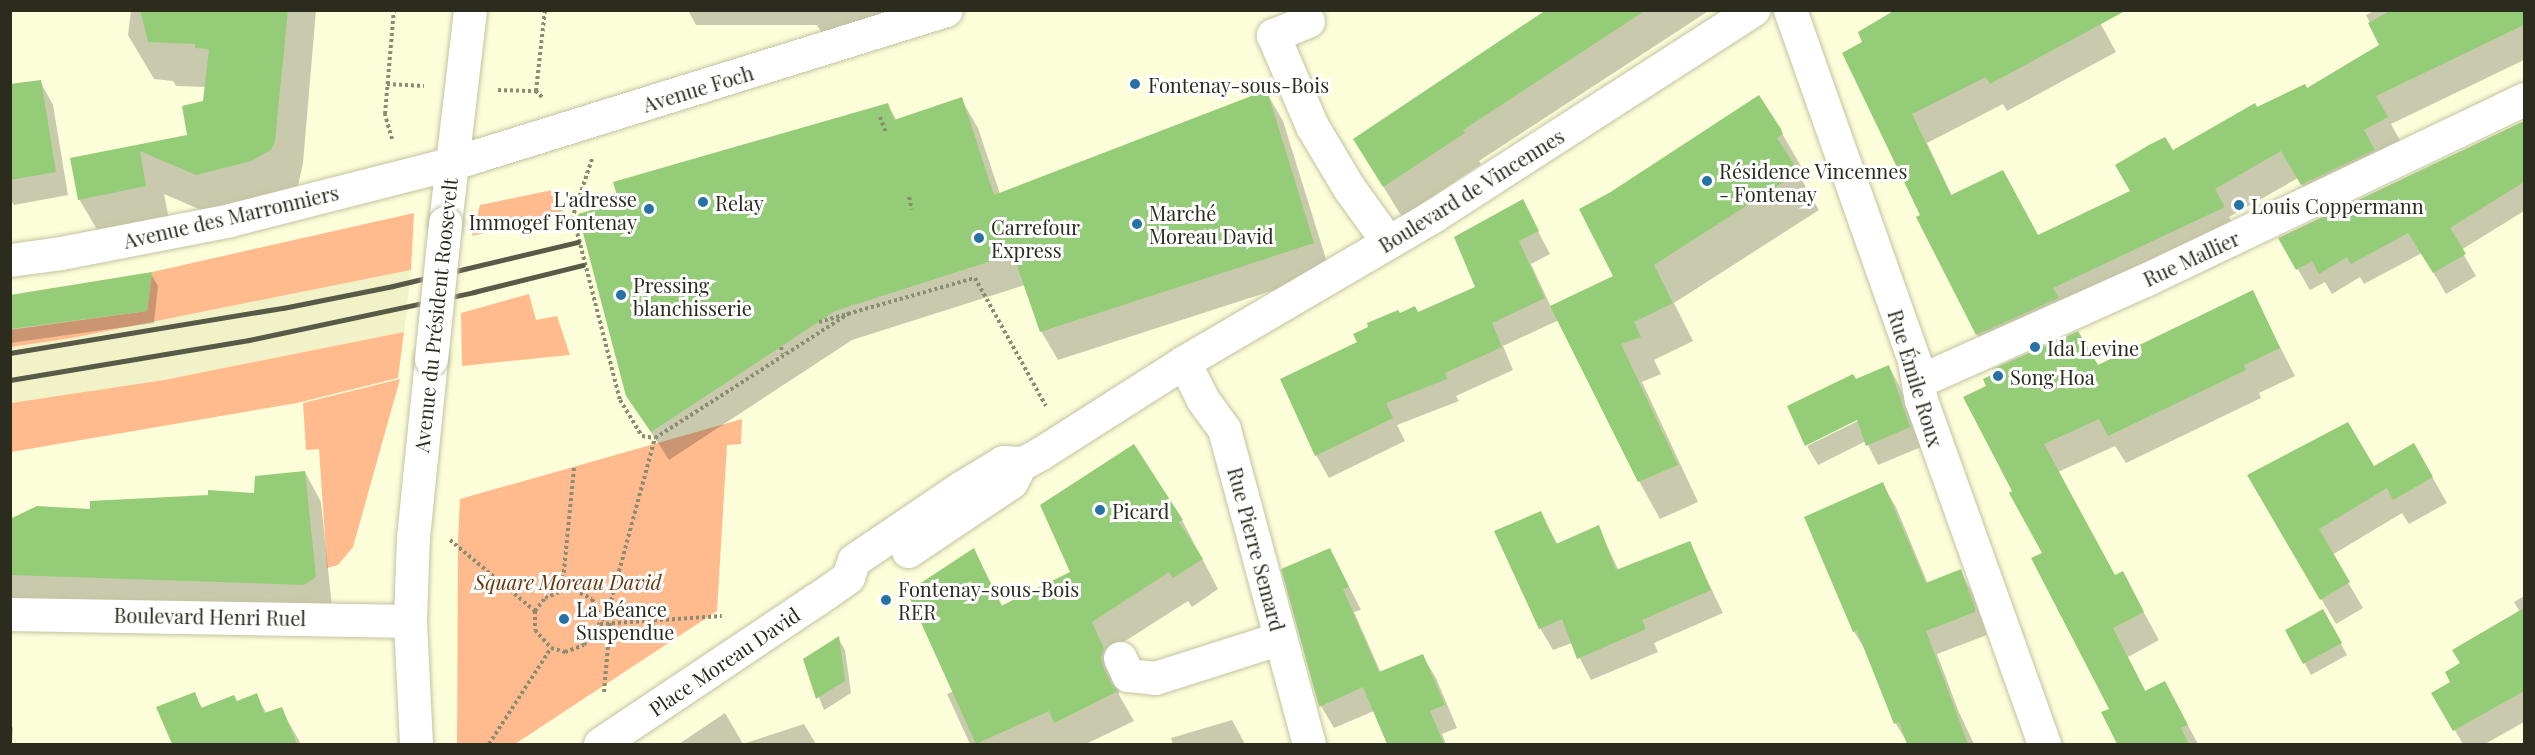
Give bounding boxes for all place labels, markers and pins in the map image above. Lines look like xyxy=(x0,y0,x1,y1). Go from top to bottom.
place label: Fontenay-sous-Bois xyxy=(1148,72,1329,96)
marker: Fontenay-sous-Bois xyxy=(1126,75,1144,93)
place label: Résidence Vincennes - Fontenay xyxy=(1719,158,1908,205)
marker: Résidence Vincennes - Fontenay xyxy=(1700,174,1714,188)
place label: L'adresse Immogef Fontenay xyxy=(469,186,637,233)
place label: Relay xyxy=(715,190,764,214)
place label: Louis Coppermann xyxy=(2251,193,2424,217)
marker: Relay xyxy=(696,195,710,209)
marker: Louis Coppermann xyxy=(2232,198,2246,212)
place label: Marché Moreau David xyxy=(1149,201,1274,248)
marker: L'adresse Immogef Fontenay xyxy=(642,202,656,216)
place label: Carrefour Express xyxy=(991,214,1080,261)
marker: Marché Moreau David xyxy=(1130,217,1144,231)
marker: Carrefour Express xyxy=(972,231,986,245)
place label: Pressing blanchisserie xyxy=(633,272,752,319)
marker: Pressing blanchisserie xyxy=(614,288,628,302)
place label: Ida Levine xyxy=(2047,335,2139,359)
marker: Ida Levine xyxy=(2028,340,2042,354)
place label: Song Hoa xyxy=(2010,364,2095,388)
marker: Song Hoa xyxy=(1991,369,2005,383)
place label: Picard xyxy=(1112,498,1169,522)
marker: Picard xyxy=(1093,503,1107,517)
place label: Fontenay-sous-Bois RER xyxy=(898,576,1079,623)
marker: Fontenay-sous-Bois RER xyxy=(879,593,893,607)
place label: La Béance Suspendue xyxy=(576,596,674,643)
marker: La Béance Suspendue xyxy=(557,612,571,626)

